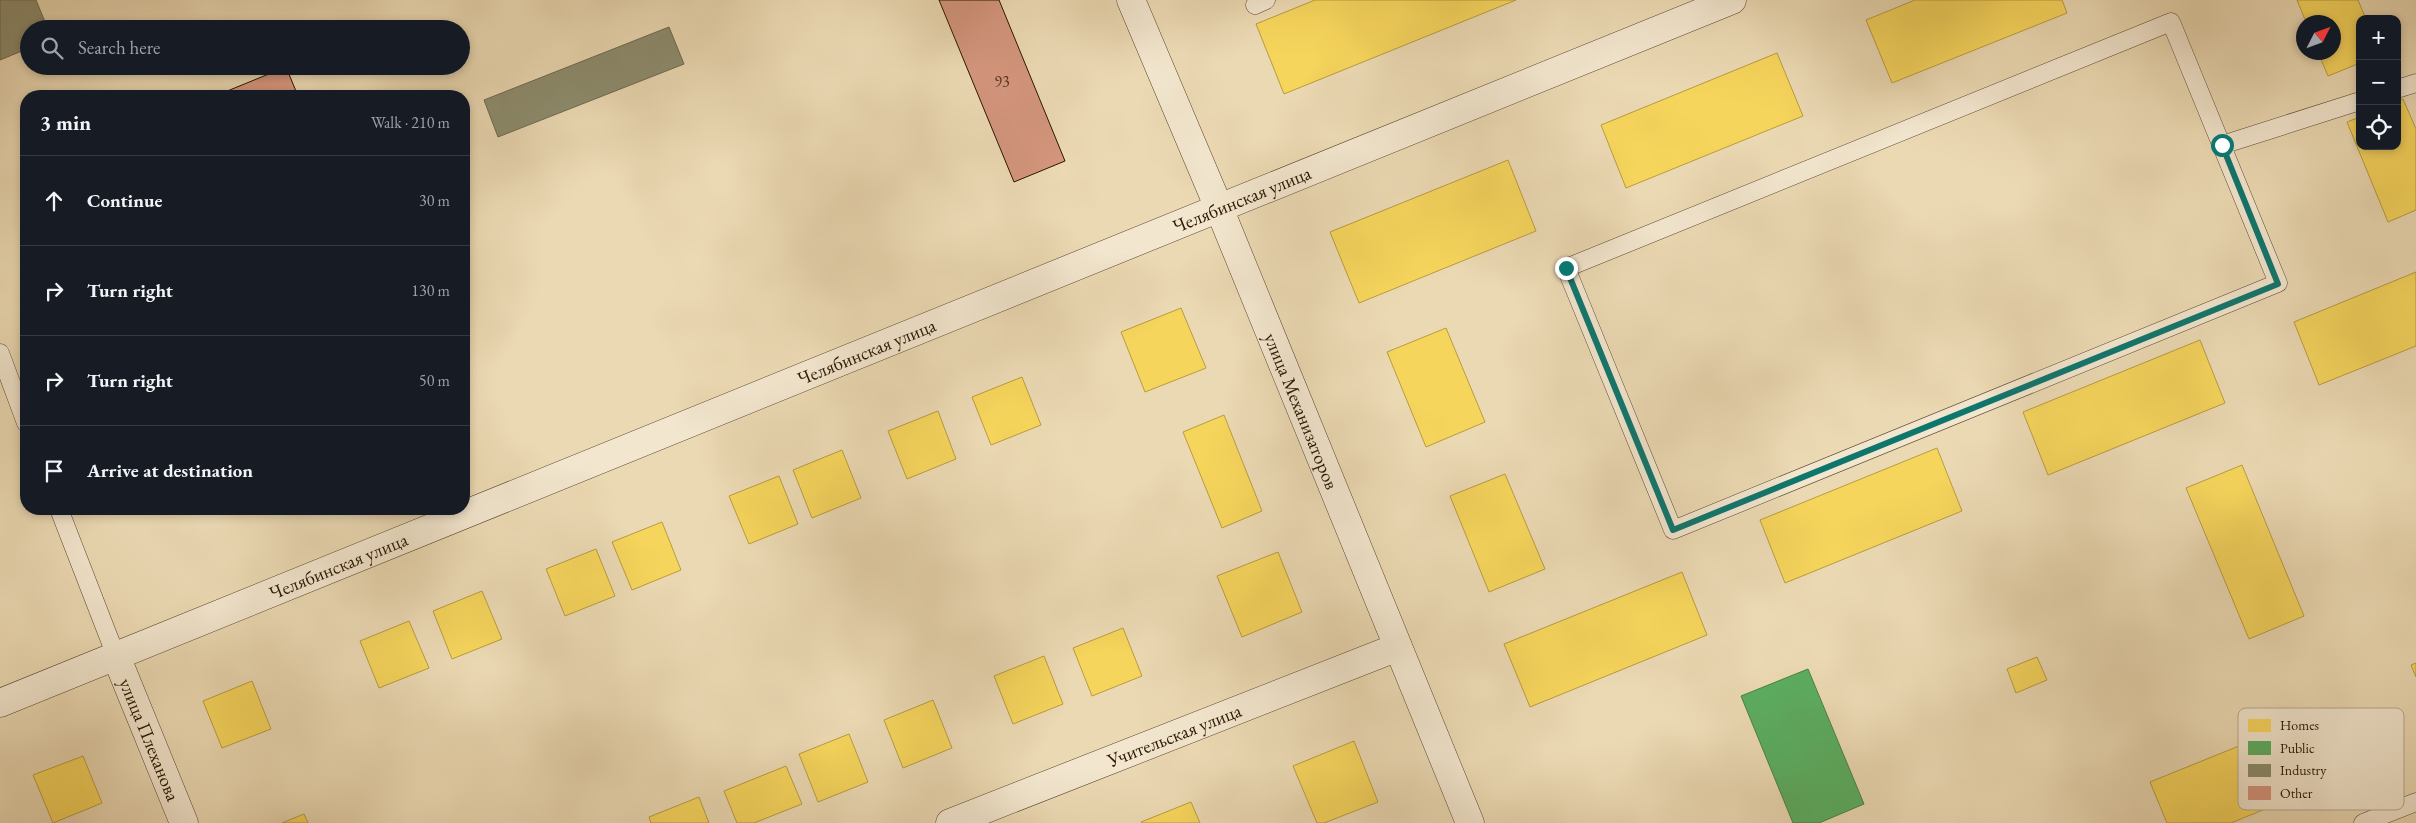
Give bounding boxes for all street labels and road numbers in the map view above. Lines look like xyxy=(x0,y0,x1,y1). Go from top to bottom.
street label: Челябинская улица xyxy=(1169,160,1315,238)
street label: Челябинская улица xyxy=(793,312,940,391)
street label: улица Механизаторов xyxy=(1259,329,1345,493)
street label: Челябинская улица xyxy=(265,526,412,605)
street label: улица Плеханова xyxy=(114,674,186,805)
street label: Учительская улица xyxy=(1103,697,1245,773)

